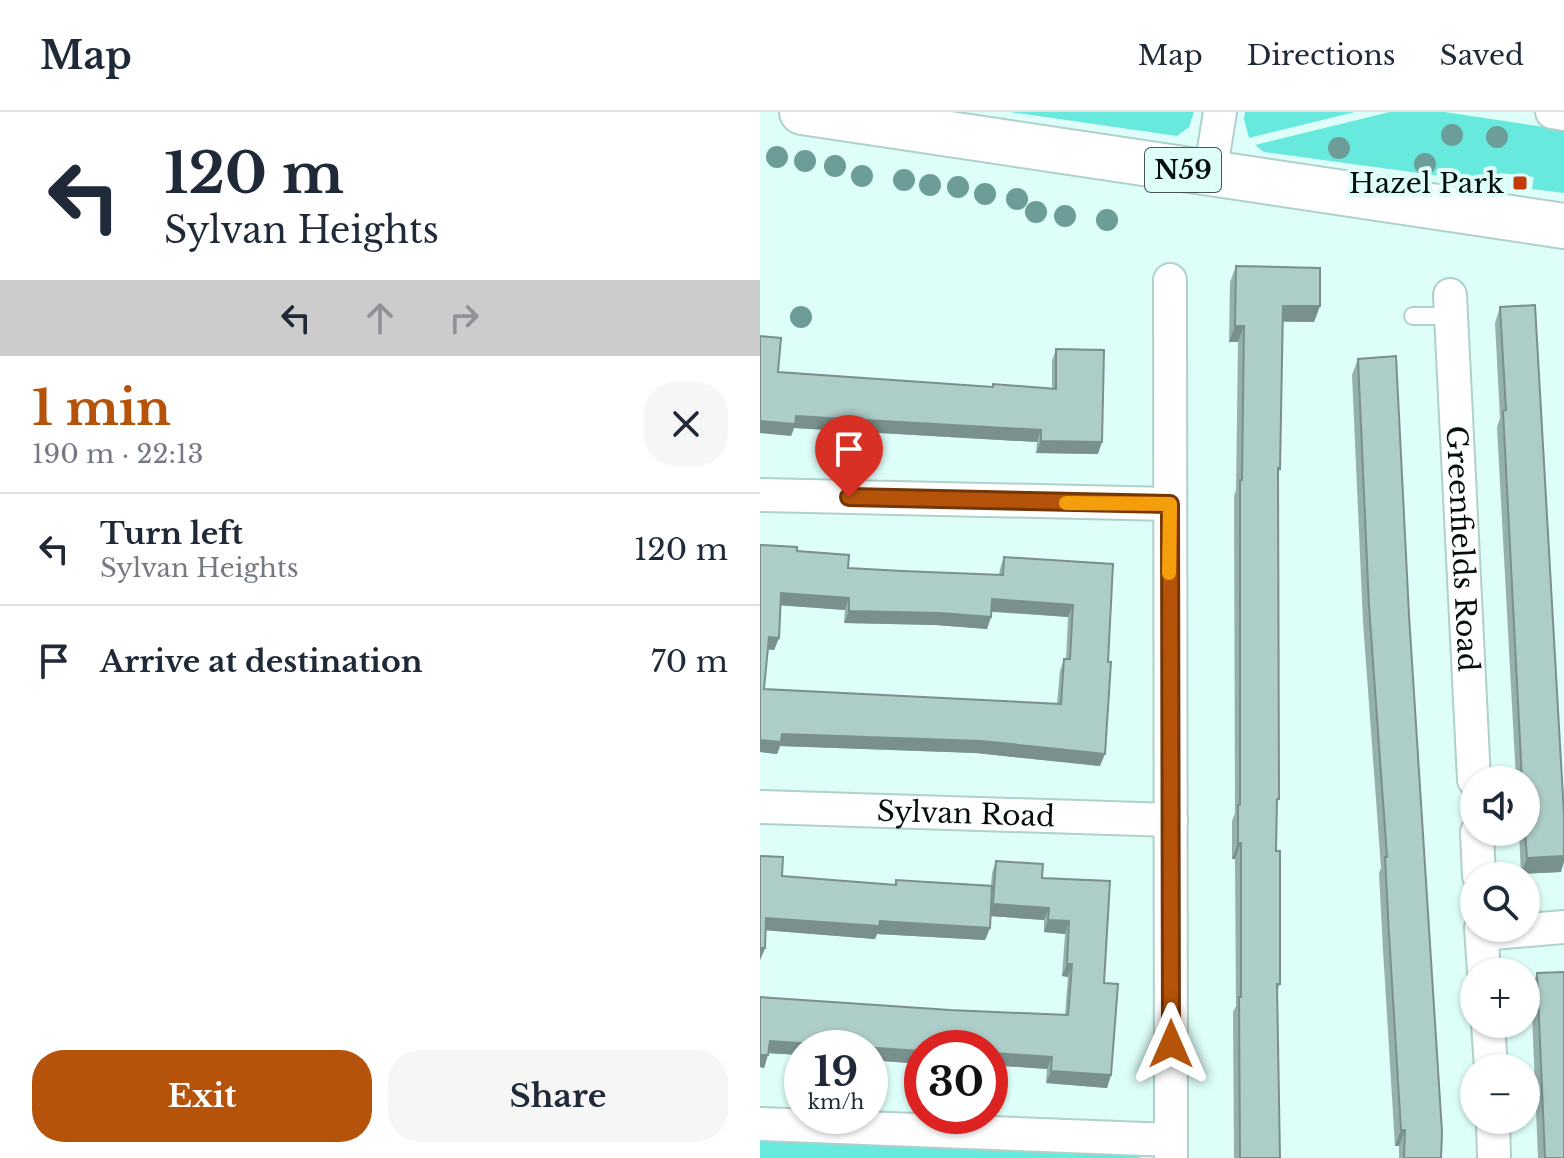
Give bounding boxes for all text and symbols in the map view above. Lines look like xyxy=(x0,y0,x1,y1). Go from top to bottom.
text: Map xyxy=(40,32,132,79)
text: Map xyxy=(1138,38,1203,73)
text: Directions xyxy=(1247,38,1396,73)
text: Saved xyxy=(1440,38,1524,73)
text: 120 m xyxy=(164,139,344,208)
icon: left xyxy=(32,144,136,248)
road number: N59 xyxy=(1145,148,1221,192)
place label: Hazel Park xyxy=(1349,166,1505,201)
marker: Hazel Park xyxy=(1511,174,1529,192)
text: Sylvan Heights xyxy=(164,208,439,253)
icon: left xyxy=(274,296,318,340)
icon: ahead xyxy=(358,296,402,340)
icon: right xyxy=(442,296,486,340)
text: 1 min xyxy=(32,378,171,438)
button: close xyxy=(644,382,728,466)
pin xyxy=(815,415,883,497)
street label: Greenfields Road xyxy=(1438,425,1486,673)
icon: arrive xyxy=(827,427,871,471)
text: 190 m · 22:13 xyxy=(32,438,204,470)
text: Turn left xyxy=(100,515,243,552)
icon: left xyxy=(32,527,76,571)
text: 120 m xyxy=(634,531,728,568)
text: Sylvan Heights xyxy=(100,552,299,584)
icon: arrive xyxy=(32,639,76,683)
text: Arrive at destination xyxy=(100,643,423,680)
text: 70 m xyxy=(651,643,728,680)
map controls xyxy=(1460,766,1540,1134)
button: sound xyxy=(1460,766,1540,846)
street label: Sylvan Road xyxy=(876,794,1056,834)
button: search xyxy=(1460,862,1540,942)
button: + xyxy=(1460,958,1540,1038)
position arrow xyxy=(1129,1002,1213,1086)
speed limit sign: 30 xyxy=(904,1030,1008,1134)
text: 19 xyxy=(814,1047,858,1097)
button: Exit xyxy=(32,1050,372,1142)
button: Share xyxy=(388,1050,728,1142)
button: − xyxy=(1460,1054,1540,1134)
text: km/h xyxy=(808,1090,864,1114)

